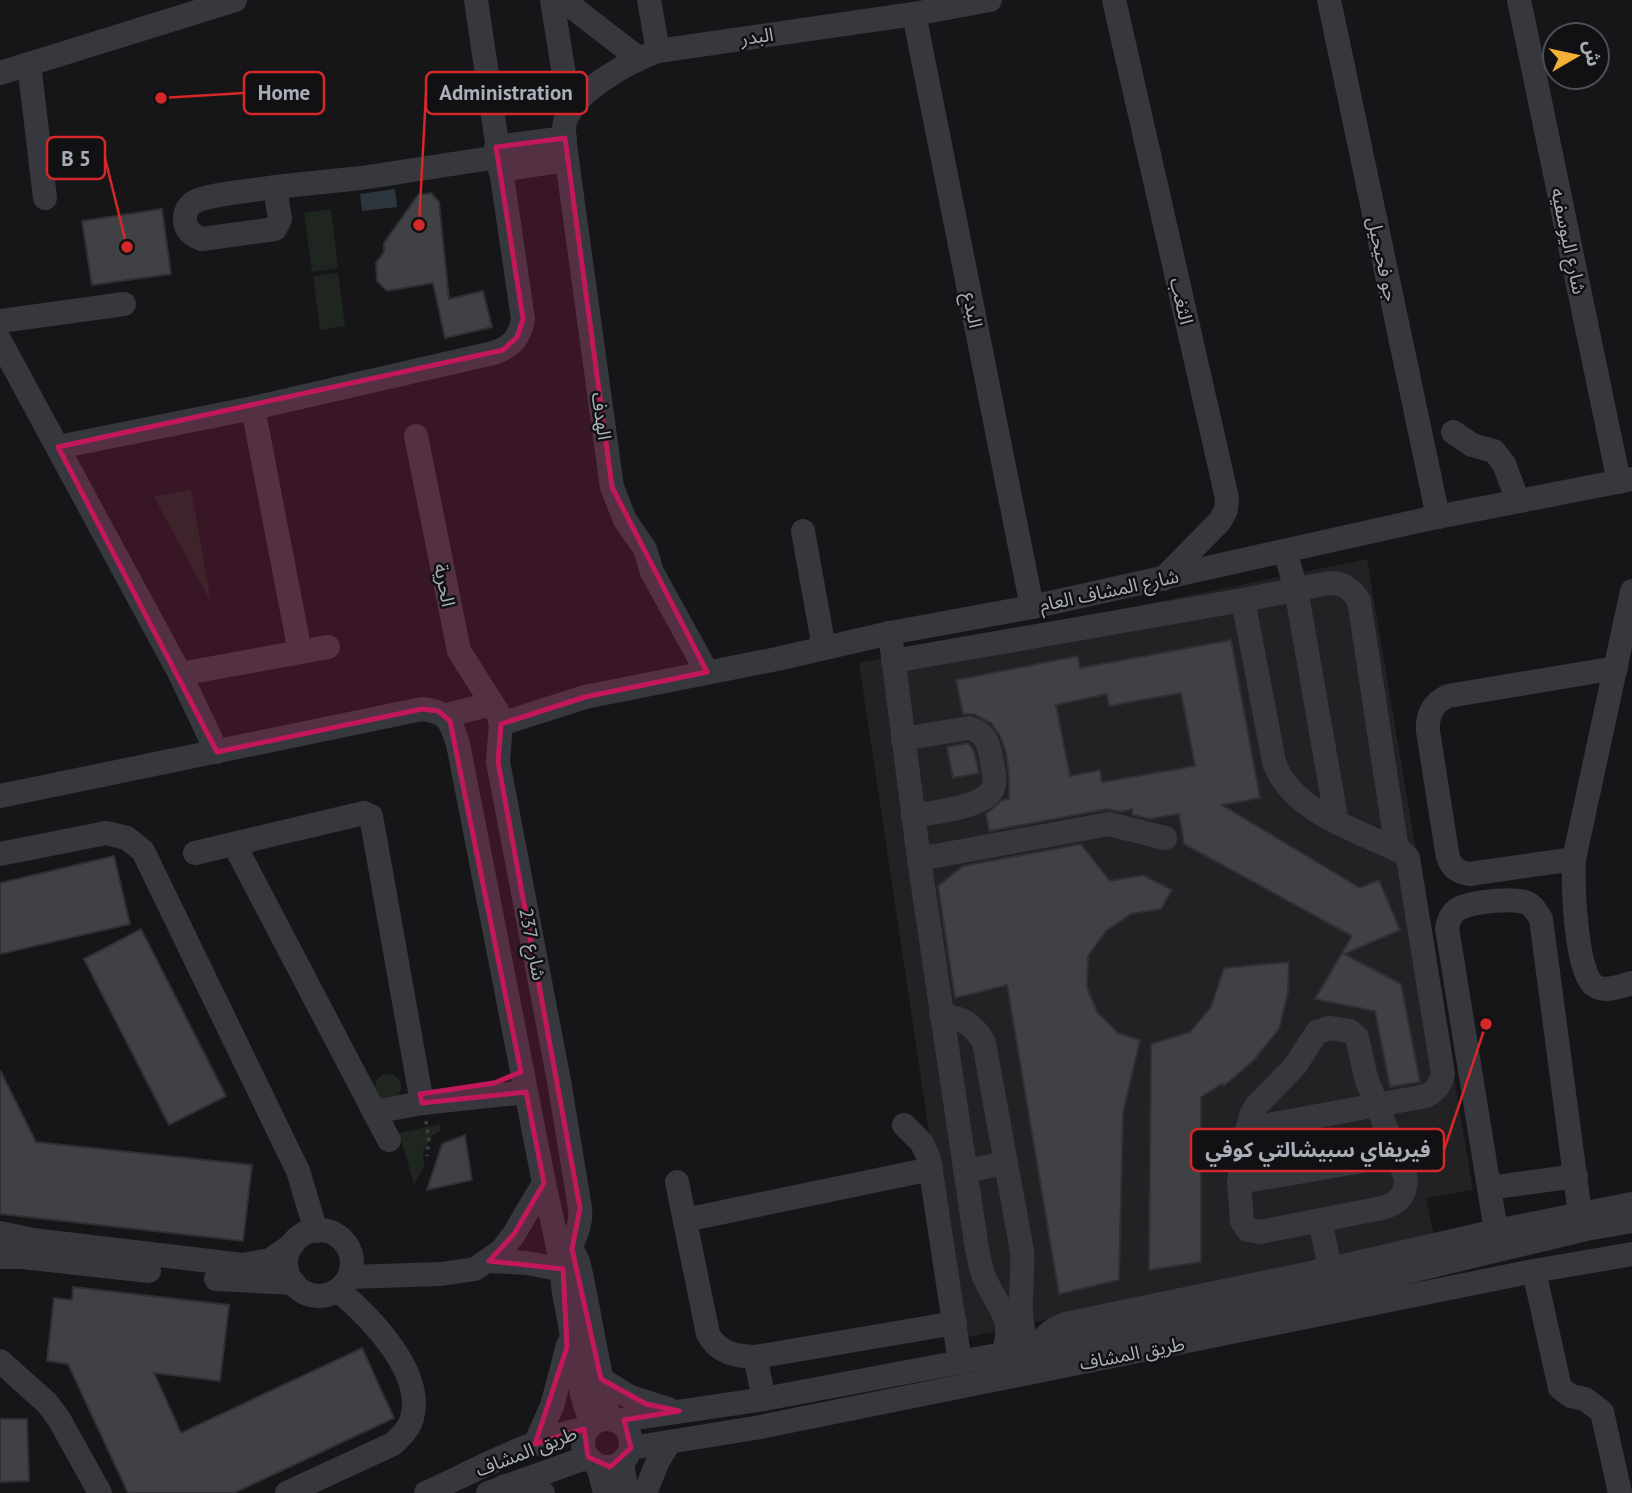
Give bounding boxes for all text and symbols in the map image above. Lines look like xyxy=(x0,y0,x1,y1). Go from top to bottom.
north arrow xyxy=(1541,21,1611,91)
street label: البدر xyxy=(738,22,775,50)
text: ش xyxy=(1579,39,1607,68)
callout: Home xyxy=(244,72,324,114)
callout: Administration xyxy=(426,72,587,114)
text: Home xyxy=(258,79,310,106)
text: Administration xyxy=(439,79,573,106)
callout: B 5 xyxy=(47,137,105,179)
text: B 5 xyxy=(61,145,91,172)
street label: شارع اليوسفيه xyxy=(1544,186,1592,297)
street label: جو فحيحيل xyxy=(1362,214,1404,304)
street label: الثغب xyxy=(1165,275,1199,327)
street label: البدع xyxy=(956,290,988,330)
street label: الهدف xyxy=(587,391,617,441)
street label: الحرية xyxy=(429,561,461,609)
street label: شارع المشاف العام xyxy=(1037,563,1182,619)
street label: شارع 237 xyxy=(512,906,552,983)
callout: فيريفاي سبيشالتي كوفي xyxy=(1191,1129,1444,1171)
text: فيريفاي سبيشالتي كوفي xyxy=(1205,1136,1431,1167)
street label: طريق المشاف xyxy=(1077,1331,1187,1375)
street label: طريق المشاف xyxy=(472,1421,580,1481)

